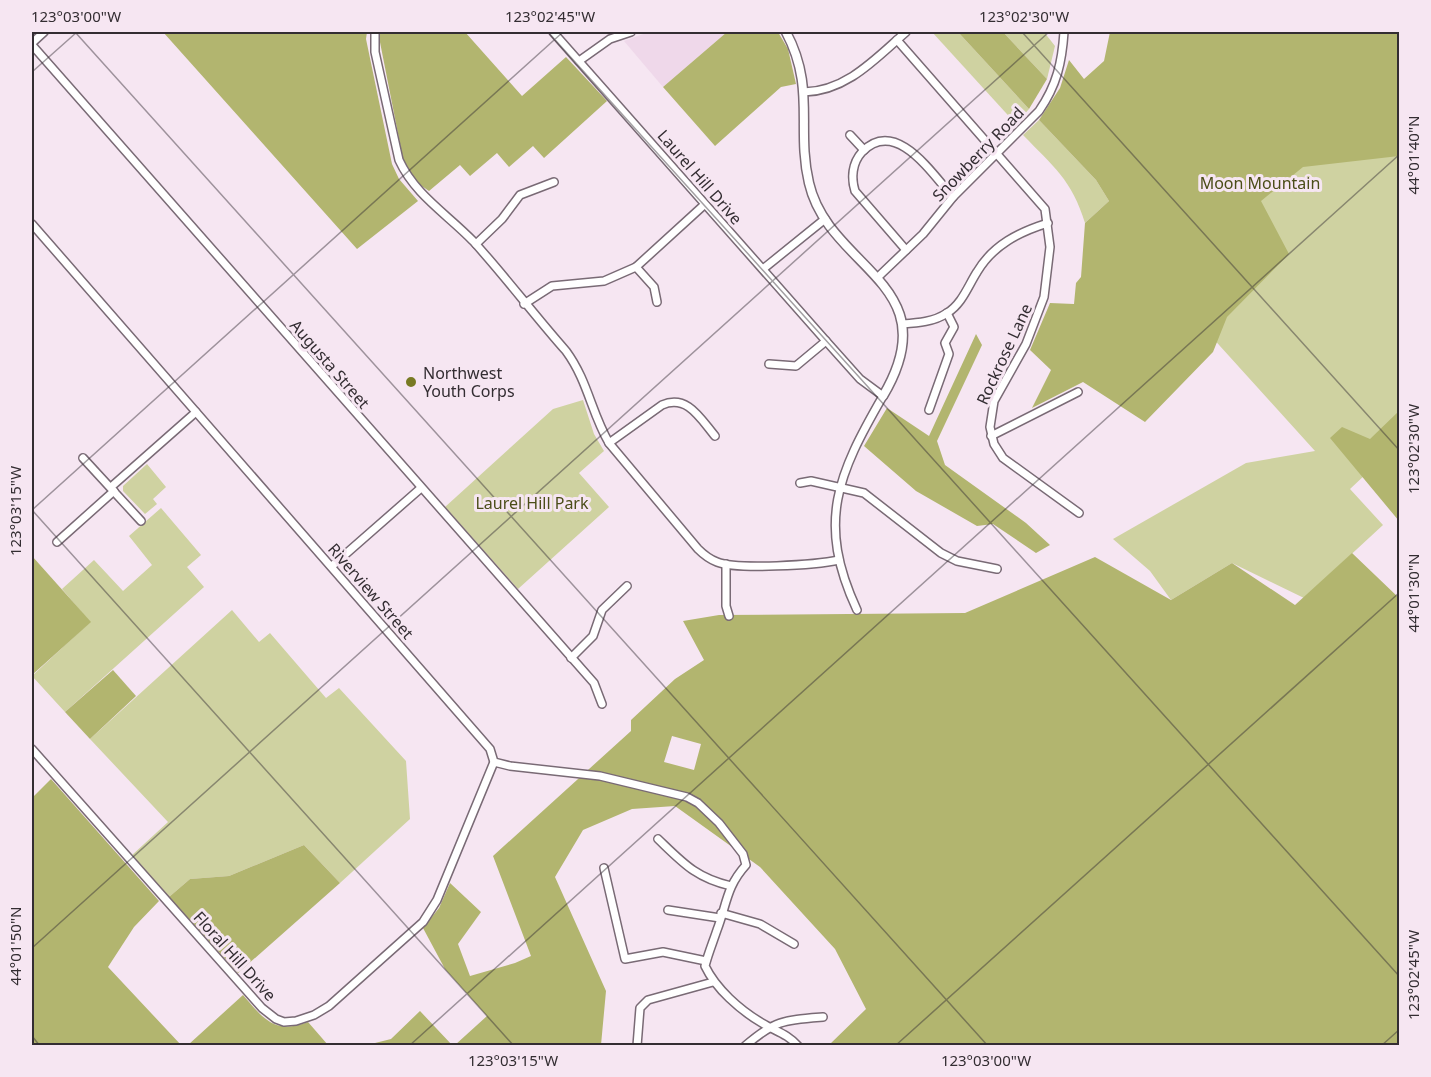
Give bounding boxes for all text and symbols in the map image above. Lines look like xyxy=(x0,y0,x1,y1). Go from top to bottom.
text: 123°03'00"W xyxy=(31,6,121,26)
text: 123°02'45"W xyxy=(505,6,595,26)
text: 123°02'30"W xyxy=(979,6,1069,26)
street label: Snowberry Road xyxy=(927,102,1029,206)
text: 44°01'40"N xyxy=(1403,116,1423,194)
street label: Laurel Hill Drive xyxy=(653,125,747,229)
park label: Moon Mountain xyxy=(1200,172,1320,194)
street label: Rockrose Lane xyxy=(971,300,1037,408)
street label: Augusta Street xyxy=(285,315,375,413)
place label: Northwest Youth Corps xyxy=(423,362,515,402)
marker: Northwest Youth Corps xyxy=(404,375,418,389)
text: 123°02'30"W xyxy=(1403,404,1423,494)
text: 123°03'15"W xyxy=(5,466,25,556)
park label: Laurel Hill Park xyxy=(475,492,589,514)
street label: Riverview Street xyxy=(323,538,419,644)
text: 44°01'30"N xyxy=(1403,554,1423,632)
street label: Floral Hill Drive xyxy=(189,906,281,1006)
text: 44°01'50"N xyxy=(5,907,25,985)
text: 123°02'45"W xyxy=(1403,930,1423,1020)
text: 123°03'15"W xyxy=(468,1050,558,1070)
text: 123°03'00"W xyxy=(941,1050,1031,1070)

